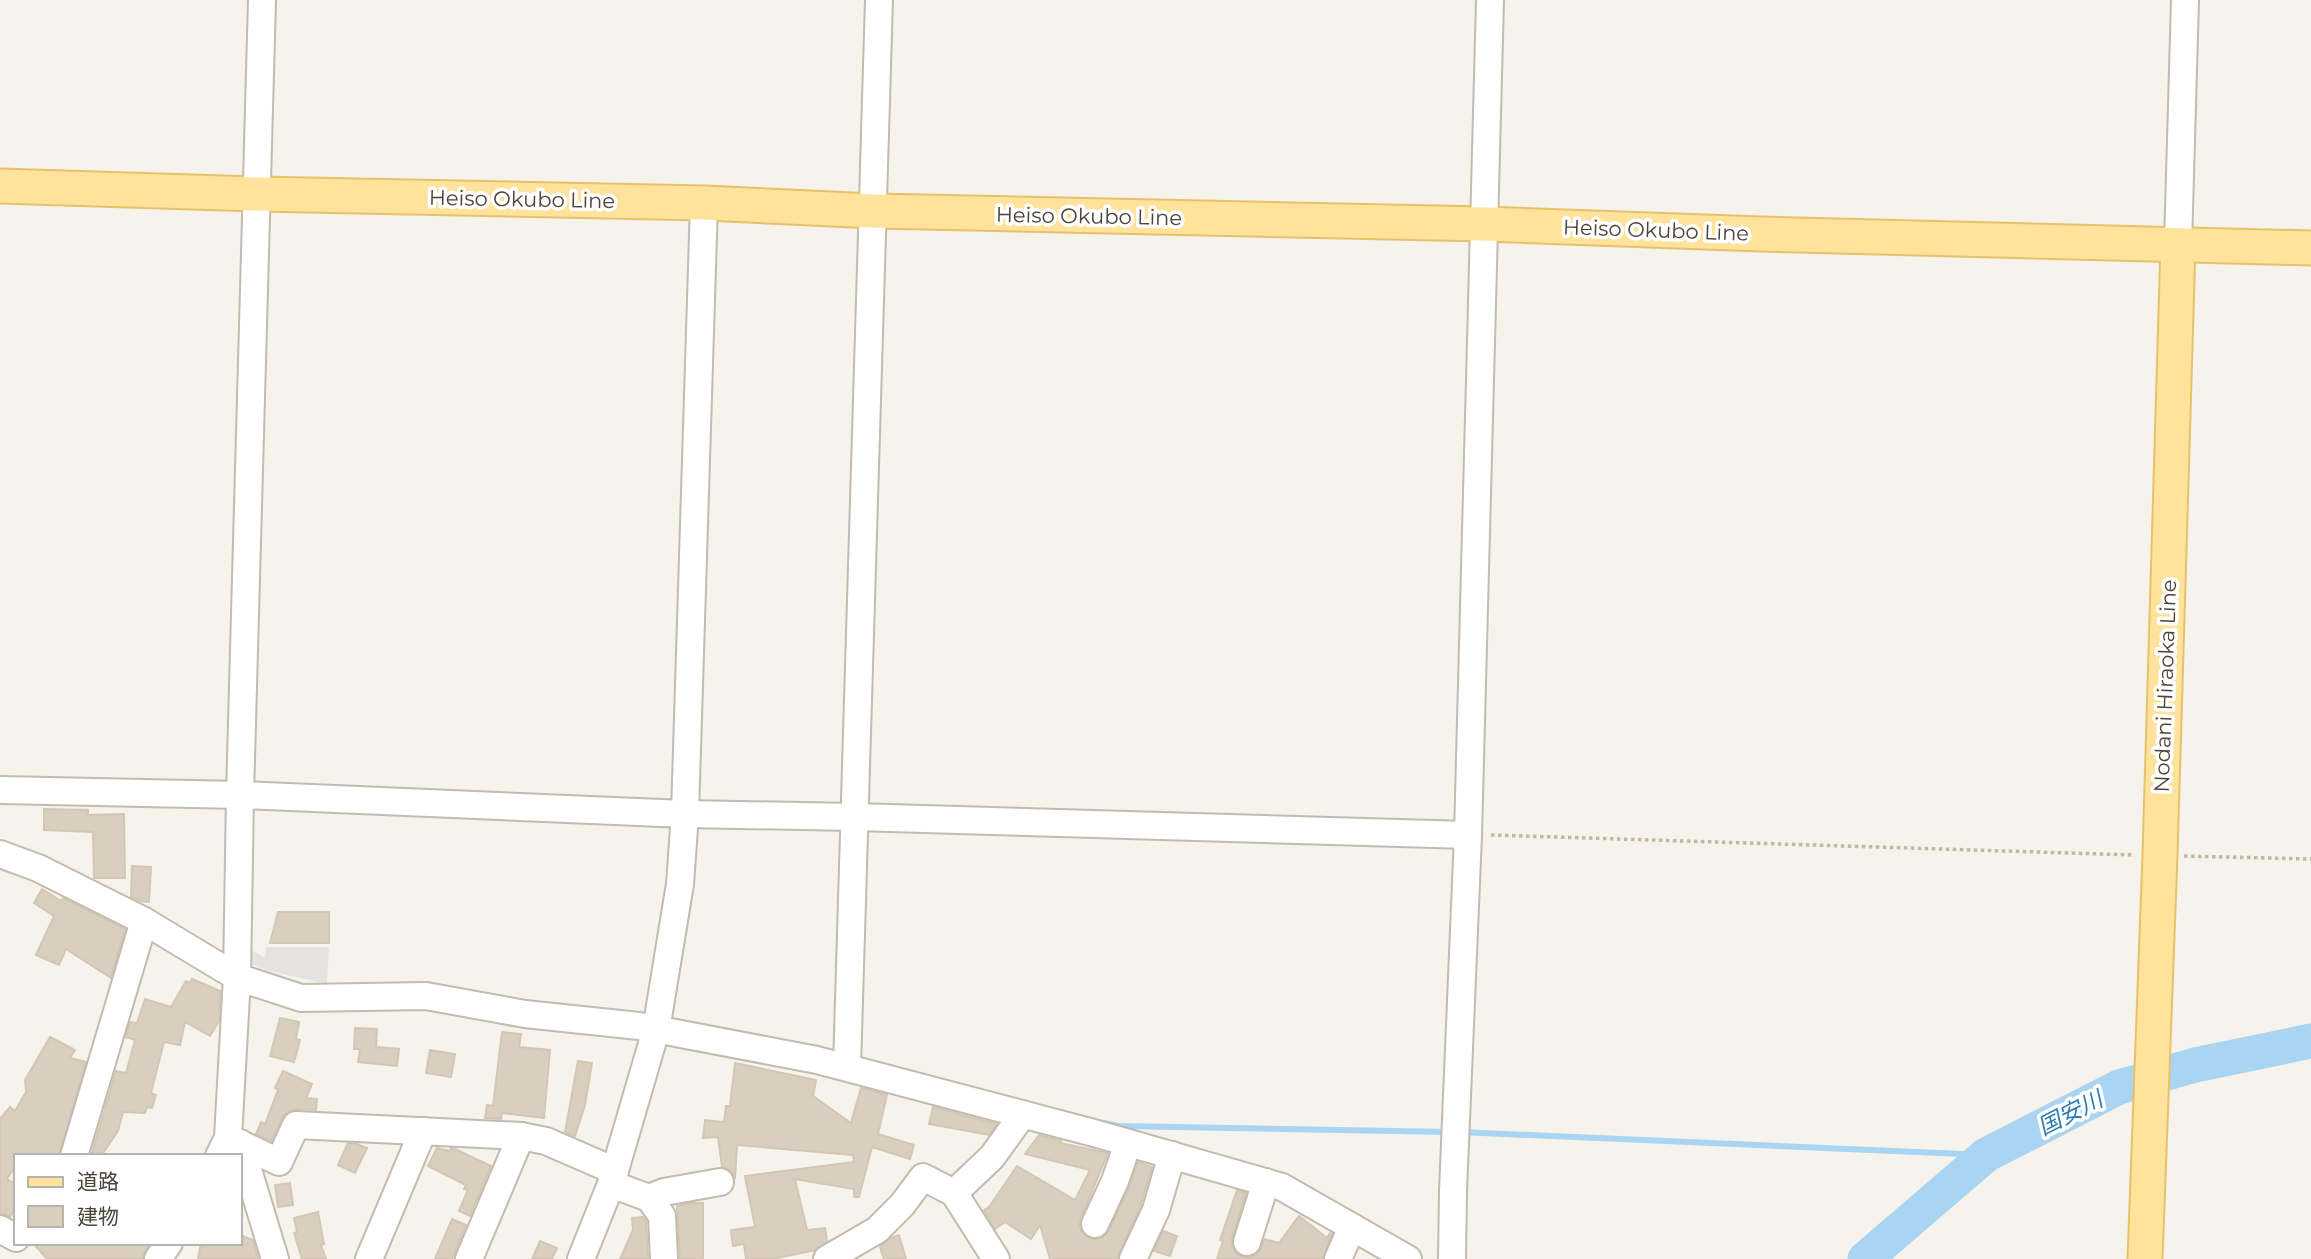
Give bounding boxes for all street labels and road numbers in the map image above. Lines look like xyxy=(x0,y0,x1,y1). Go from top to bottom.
street label: Heiso Okubo Line xyxy=(429,185,615,213)
street label: Heiso Okubo Line xyxy=(996,202,1182,230)
street label: Heiso Okubo Line xyxy=(1563,214,1749,246)
street label: Nodani Hiraoka Line xyxy=(2149,579,2181,793)

